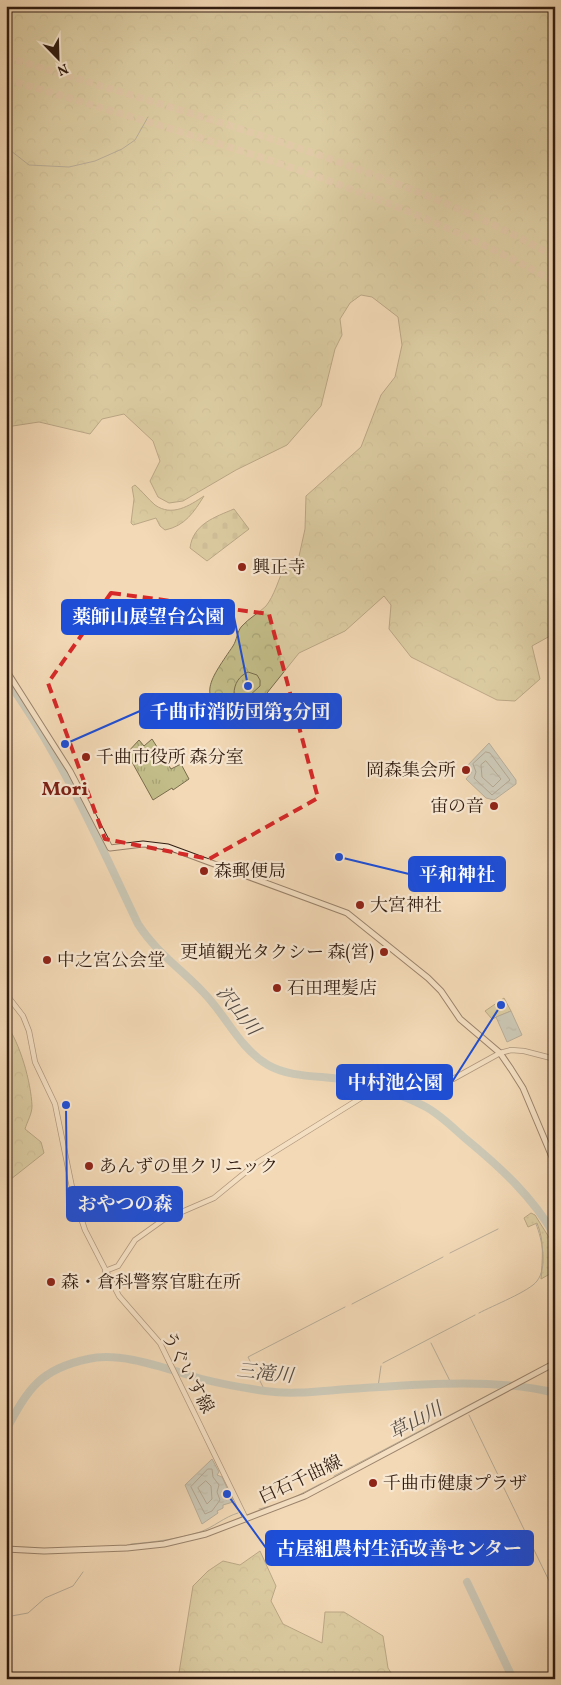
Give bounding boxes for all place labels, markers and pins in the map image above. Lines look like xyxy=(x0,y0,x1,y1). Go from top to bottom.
place label: 興正寺 xyxy=(252,556,306,581)
marker: 興正寺 xyxy=(236,561,248,573)
callout: 薬師山展望台公園 xyxy=(62,600,234,634)
callout: 千曲市消防団第3分団 xyxy=(140,694,341,728)
place label: 千曲市役所 森分室 xyxy=(96,746,244,771)
marker: 千曲市役所 森分室 xyxy=(80,751,92,763)
place label: 岡森集会所 xyxy=(366,759,456,784)
marker: 岡森集会所 xyxy=(460,764,472,776)
place label: 宙の音 xyxy=(430,795,484,820)
marker: 宙の音 xyxy=(488,800,500,812)
callout: 平和神社 xyxy=(409,857,505,891)
place label: 森郵便局 xyxy=(214,860,286,885)
marker: 森郵便局 xyxy=(198,865,210,877)
place label: 大宮神社 xyxy=(370,894,442,919)
marker: 大宮神社 xyxy=(354,899,366,911)
place label: 更埴観光タクシー 森(営) xyxy=(180,941,374,966)
marker: 更埴観光タクシー 森(営) xyxy=(378,946,390,958)
place label: 中之宮公会堂 xyxy=(57,949,165,974)
marker: 中之宮公会堂 xyxy=(41,954,53,966)
place label: 石田理髪店 xyxy=(287,977,377,1002)
marker: 石田理髪店 xyxy=(271,982,283,994)
callout: 中村池公園 xyxy=(337,1065,452,1099)
place label: あんずの里クリニック xyxy=(99,1155,278,1180)
marker: あんずの里クリニック xyxy=(83,1160,95,1172)
callout: おやつの森 xyxy=(67,1187,182,1221)
place label: 森・倉科警察官駐在所 xyxy=(61,1271,241,1296)
marker: 森・倉科警察官駐在所 xyxy=(45,1276,57,1288)
place label: 千曲市健康プラザ xyxy=(383,1472,527,1497)
marker: 千曲市健康プラザ xyxy=(367,1477,379,1489)
callout: 古屋組農村生活改善センター xyxy=(266,1531,533,1565)

